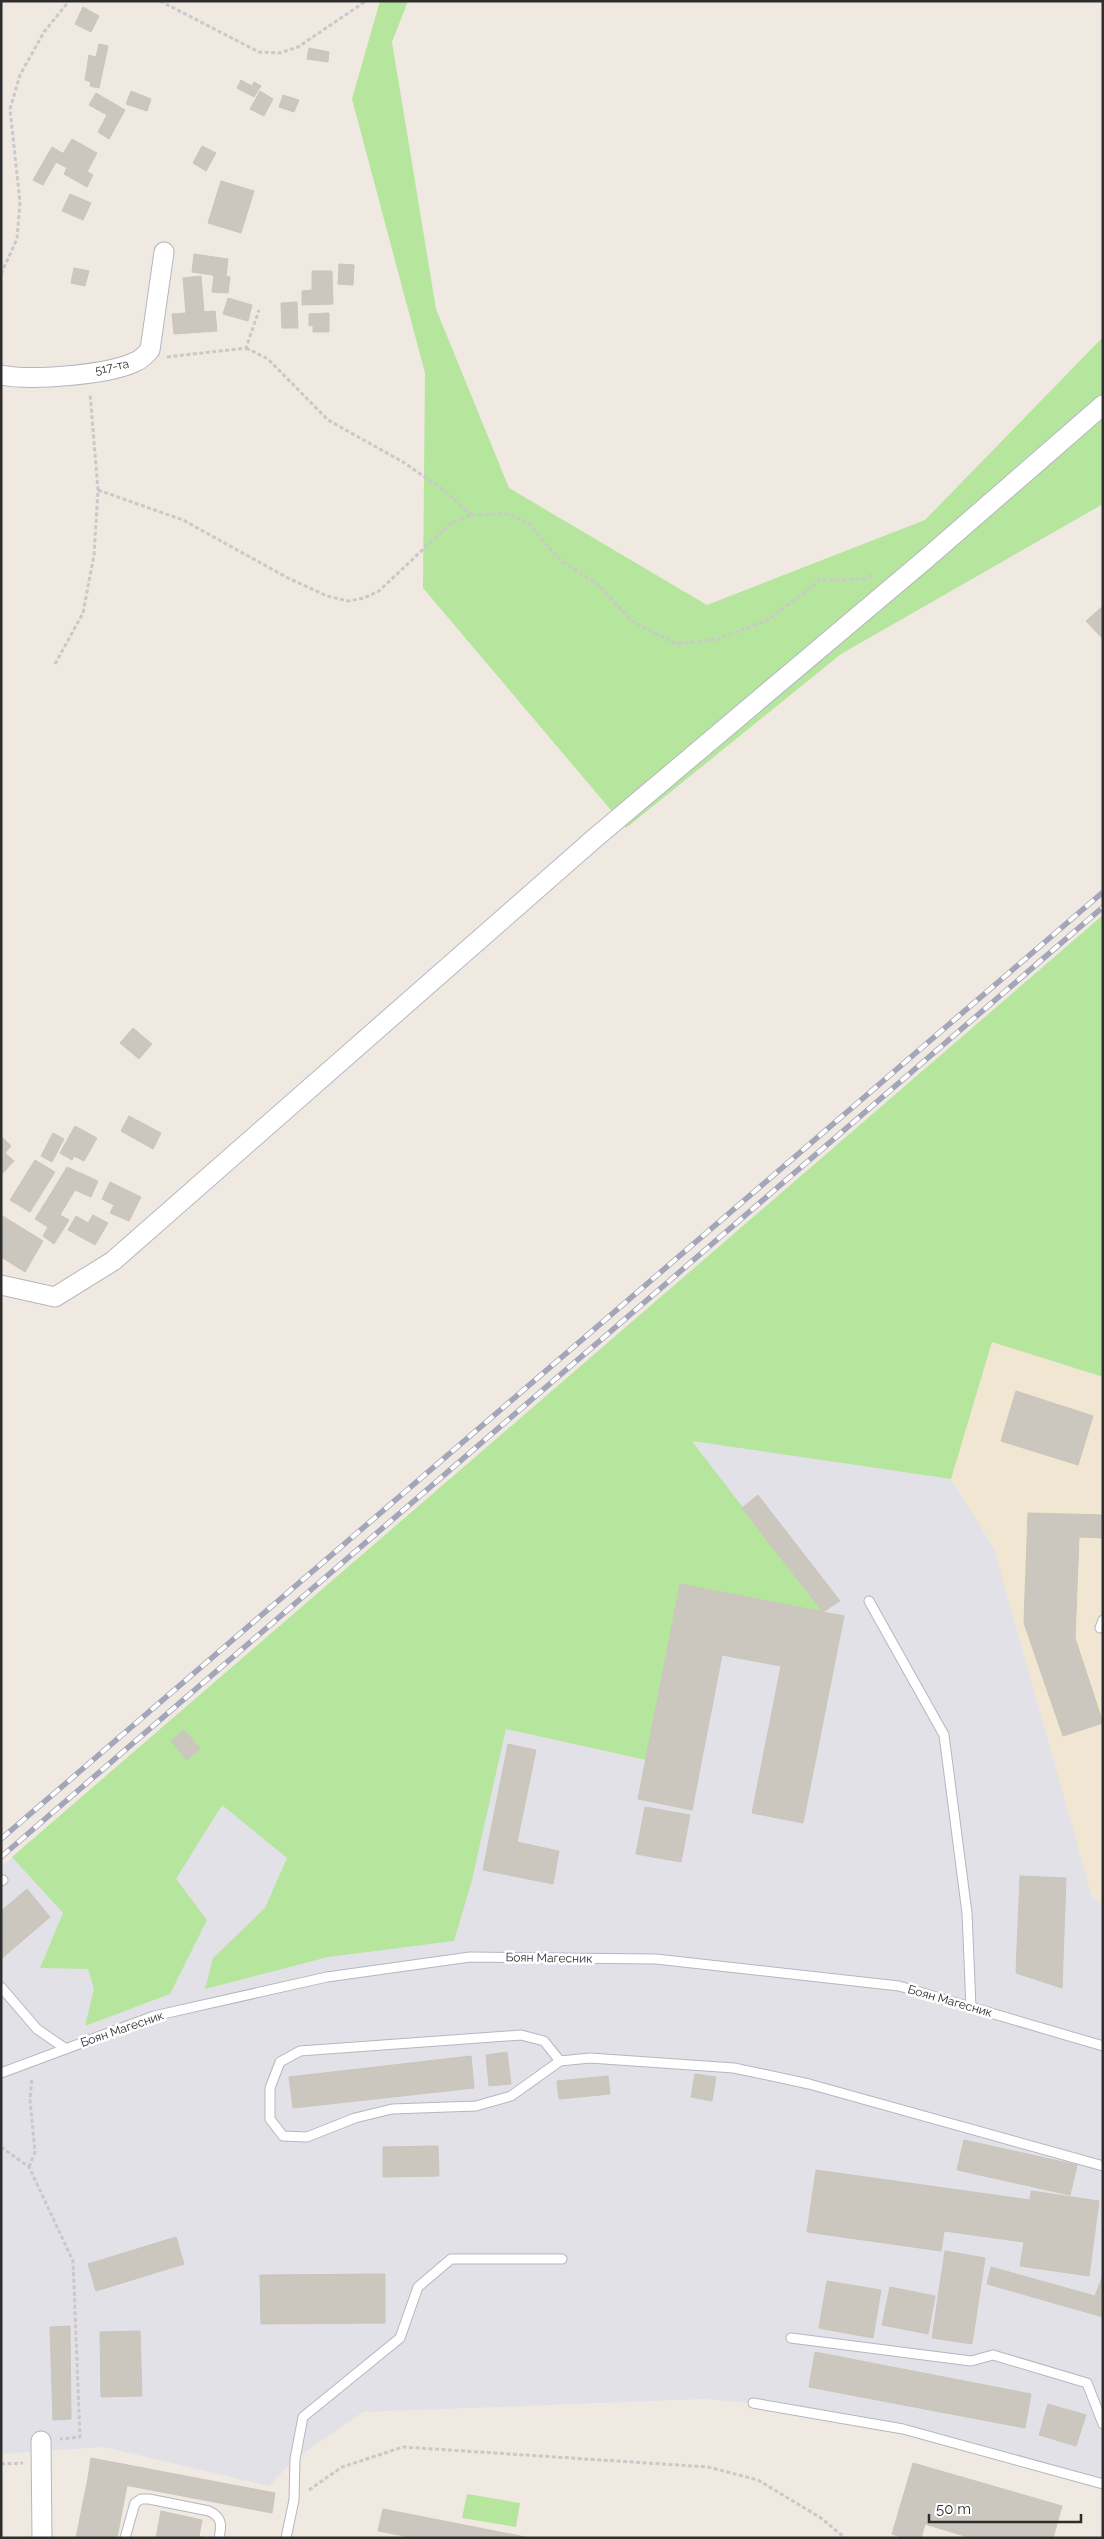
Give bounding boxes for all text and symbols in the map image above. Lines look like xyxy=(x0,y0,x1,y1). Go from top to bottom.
street label: 517-та xyxy=(94,357,130,377)
street label: Боян Магесник xyxy=(505,1950,593,1966)
street label: Боян Магесник xyxy=(906,1982,994,2020)
street label: Боян Магесник xyxy=(79,2008,165,2050)
scale bar xyxy=(929,2492,1082,2524)
text: 50 m xyxy=(936,2500,971,2518)

